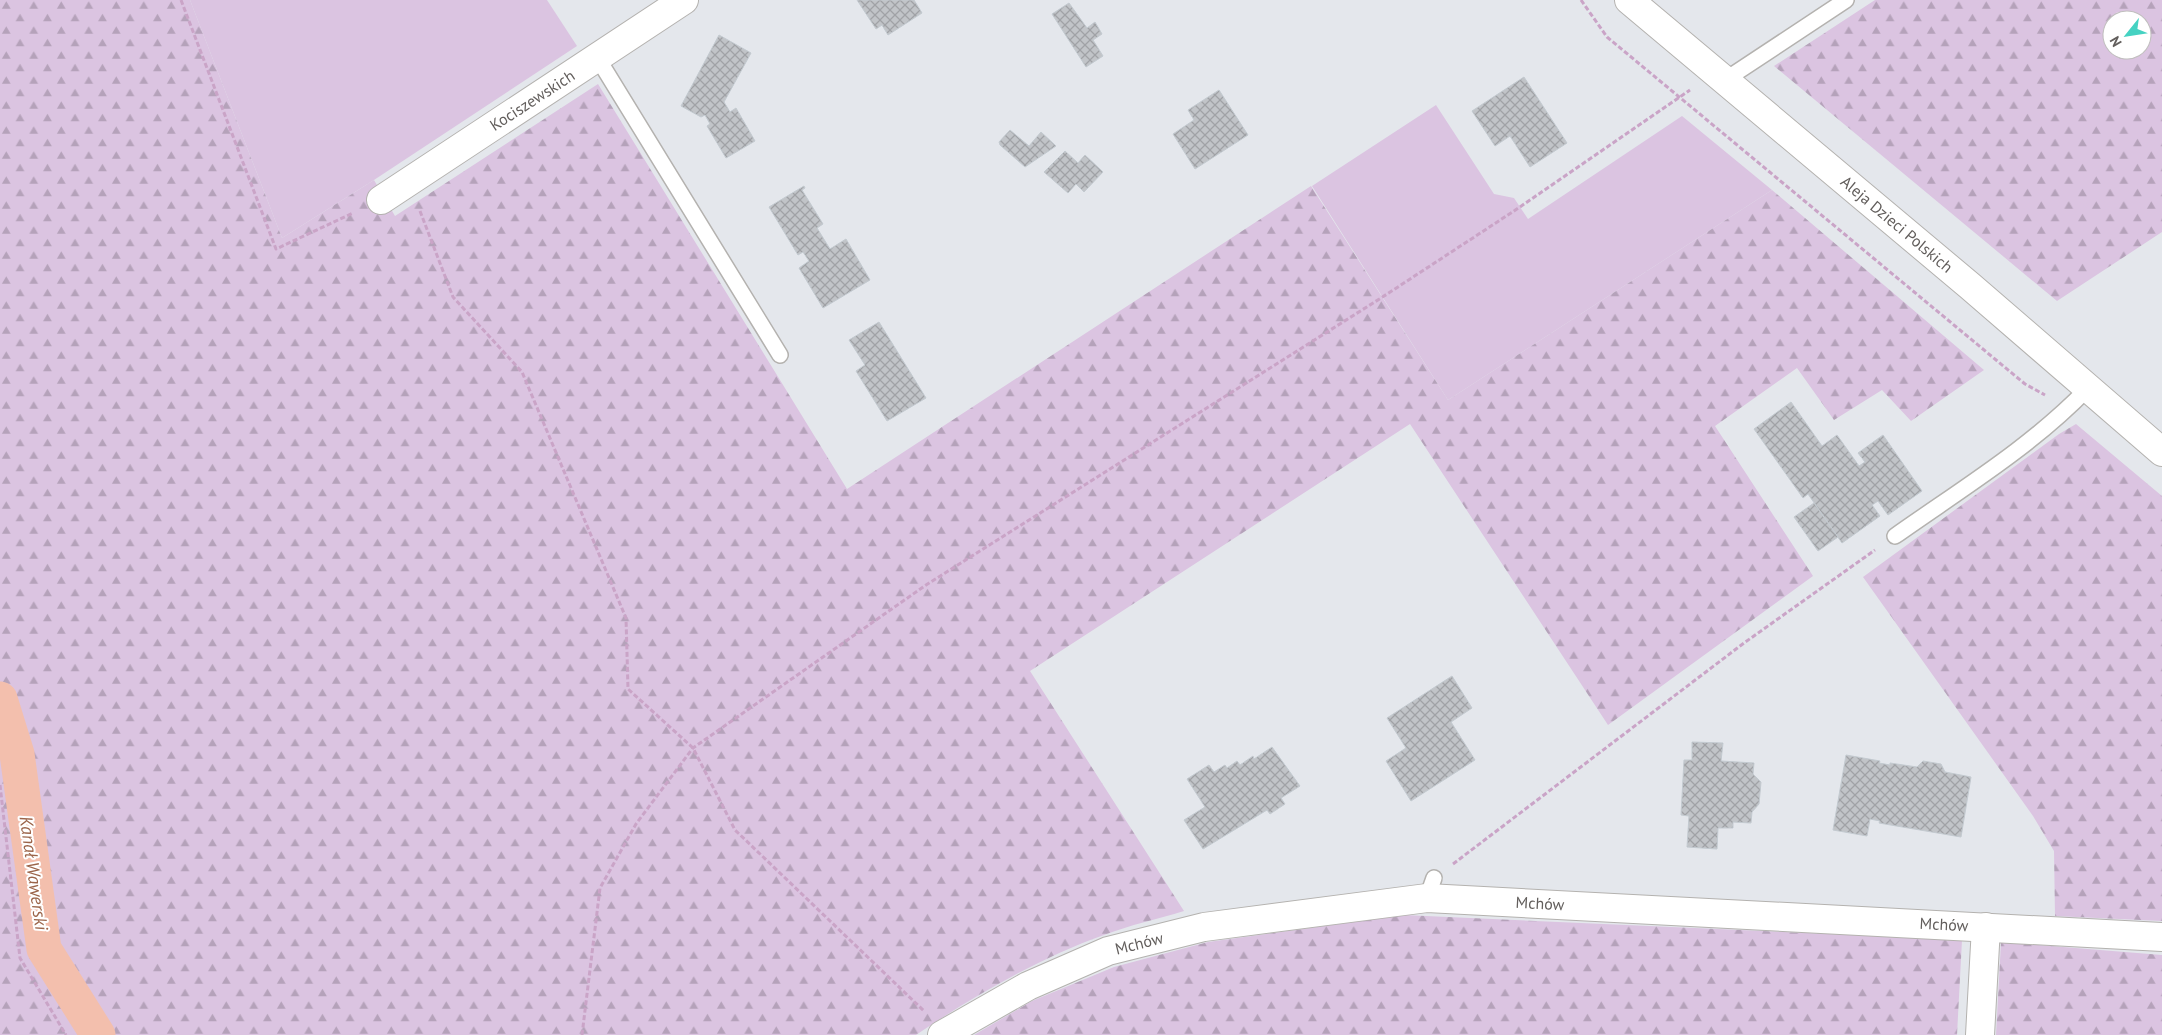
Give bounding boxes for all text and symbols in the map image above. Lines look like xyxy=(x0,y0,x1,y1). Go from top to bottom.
north arrow xyxy=(2102,10,2152,60)
text: N xyxy=(2106,33,2126,50)
street label: Kociszewskich xyxy=(486,65,578,135)
street label: Aleja Dzieci Polskich xyxy=(1837,171,1957,277)
water label: Kanał Wawerski xyxy=(15,814,54,933)
street label: Mchów xyxy=(1515,892,1565,914)
street label: Mchów xyxy=(1919,913,1969,935)
street label: Mchów xyxy=(1113,927,1165,959)

